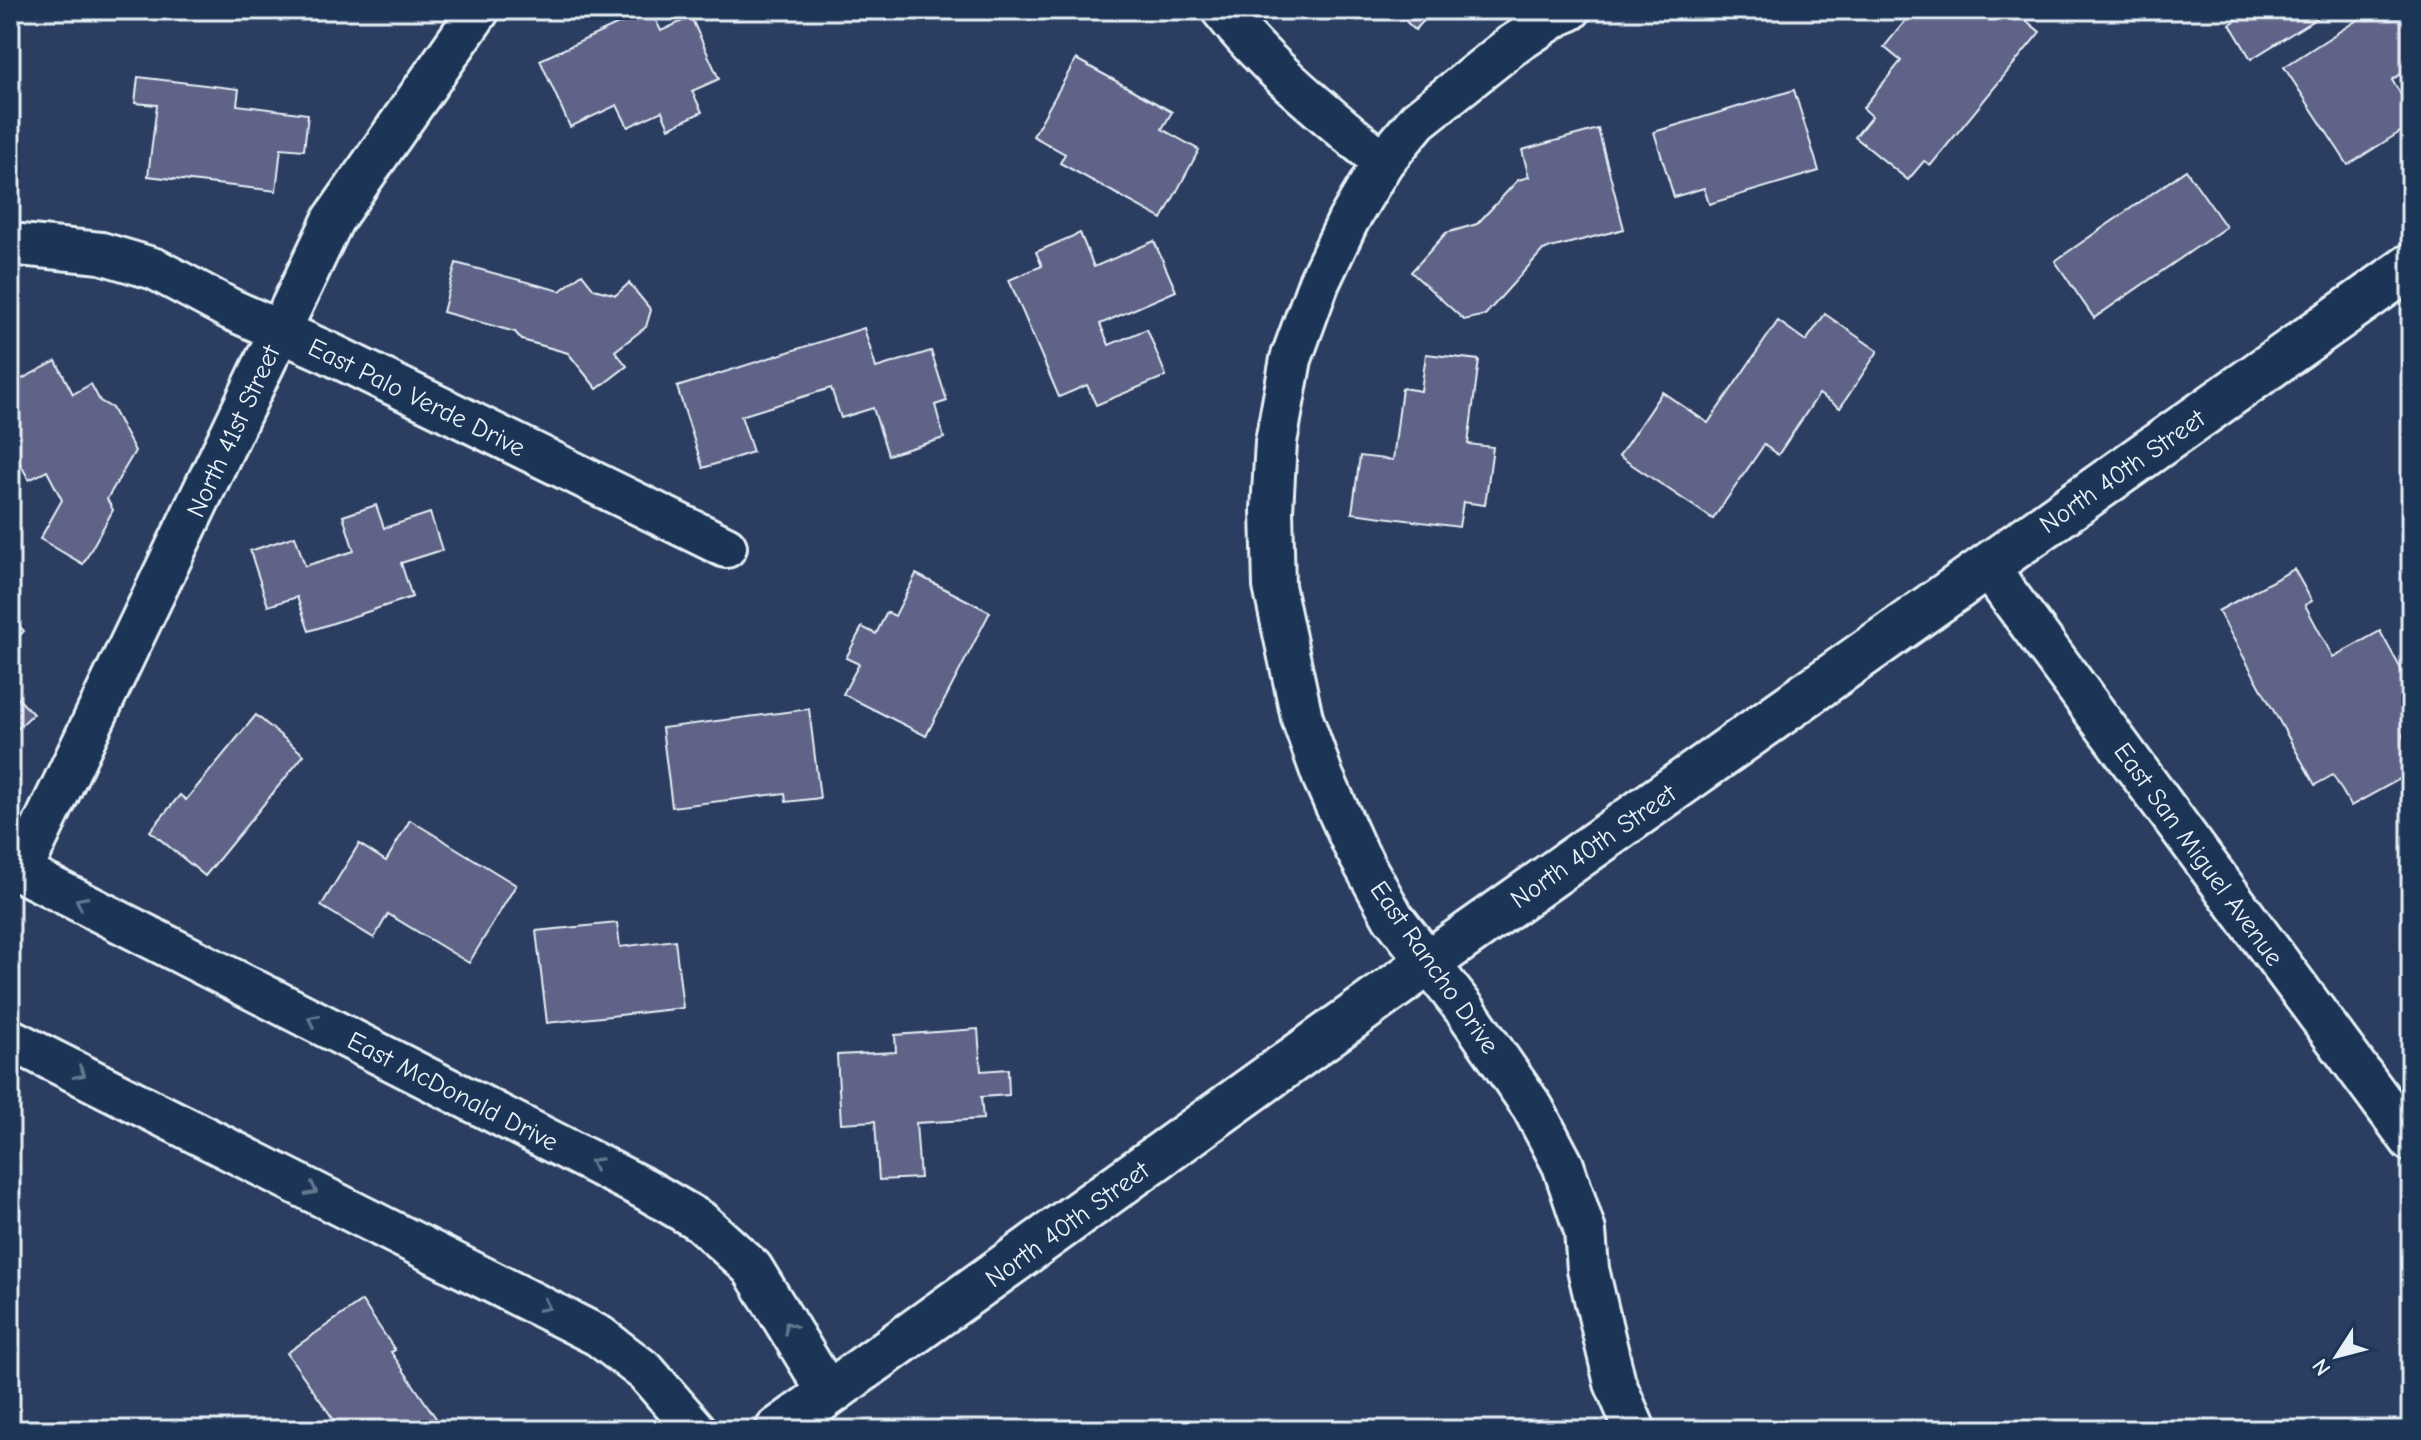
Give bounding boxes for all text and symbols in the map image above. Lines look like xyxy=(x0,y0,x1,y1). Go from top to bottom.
street label: East Palo Verde Drive xyxy=(303,332,530,463)
street label: North 41st Street xyxy=(181,339,287,522)
street label: North 40th Street xyxy=(2034,403,2212,540)
street label: East San Miguel Avenue xyxy=(2107,737,2289,972)
street label: North 40th Street xyxy=(1505,778,1683,915)
street label: East Rancho Drive xyxy=(1363,875,1505,1060)
one-way arrow xyxy=(75,896,90,912)
one-way arrow xyxy=(306,1014,321,1030)
street label: East McDonald Drive xyxy=(342,1026,563,1158)
one-way arrow xyxy=(71,1064,86,1079)
street label: North 40th Street xyxy=(980,1155,1156,1294)
one-way arrow xyxy=(588,1158,603,1173)
one-way arrow xyxy=(304,1180,319,1195)
one-way arrow xyxy=(536,1297,551,1312)
north arrow xyxy=(2297,1316,2377,1396)
one-way arrow xyxy=(784,1321,799,1335)
text: N xyxy=(2307,1354,2336,1381)

